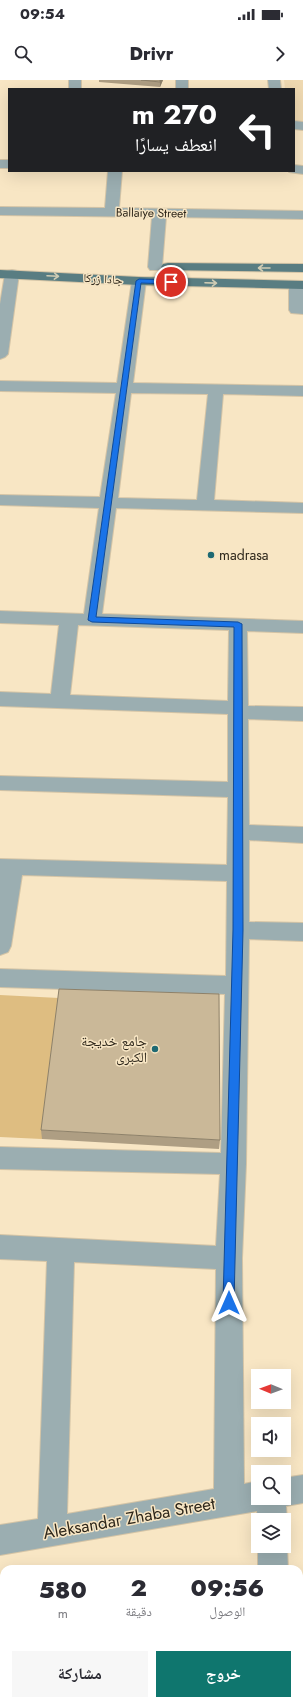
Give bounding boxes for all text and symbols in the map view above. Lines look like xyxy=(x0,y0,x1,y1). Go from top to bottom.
text: 09:54 xyxy=(20,3,65,25)
text: Drivr xyxy=(129,41,174,67)
icon: search xyxy=(12,43,34,65)
icon: forward xyxy=(269,43,291,65)
text: 270 m xyxy=(132,94,217,135)
icon: left xyxy=(231,104,283,156)
text: انعطف يسارًا xyxy=(135,132,217,158)
street label: Ballaiye Street xyxy=(116,203,186,223)
one-way arrow xyxy=(258,264,271,272)
pin xyxy=(154,265,188,299)
street label: جادا زرکا xyxy=(83,269,123,289)
icon: arrive xyxy=(160,271,182,293)
one-way arrow xyxy=(46,273,59,280)
one-way arrow xyxy=(204,279,217,287)
place label: madrasa xyxy=(219,545,269,565)
marker: madrasa xyxy=(206,550,216,560)
place label: جامع خدیجة الکبری xyxy=(81,1031,147,1067)
marker: جامع خدیجة الکبری xyxy=(150,1044,160,1054)
position arrow xyxy=(208,1282,250,1324)
north arrow xyxy=(251,1369,291,1409)
map controls xyxy=(251,1369,291,1553)
button: sound xyxy=(251,1417,291,1457)
button: search xyxy=(251,1465,291,1505)
street label: Aleksandar Zhaba Street xyxy=(41,1491,217,1545)
button: layers xyxy=(251,1513,291,1553)
text: 2 xyxy=(130,1570,147,1605)
text: 09:56 xyxy=(191,1570,264,1605)
text: 580 xyxy=(39,1572,87,1607)
text: دقيقة xyxy=(125,1602,152,1621)
text: الوصول xyxy=(209,1602,245,1621)
text: m xyxy=(58,1604,68,1623)
button: مشاركة xyxy=(12,1651,148,1697)
button: خروج xyxy=(156,1651,291,1697)

